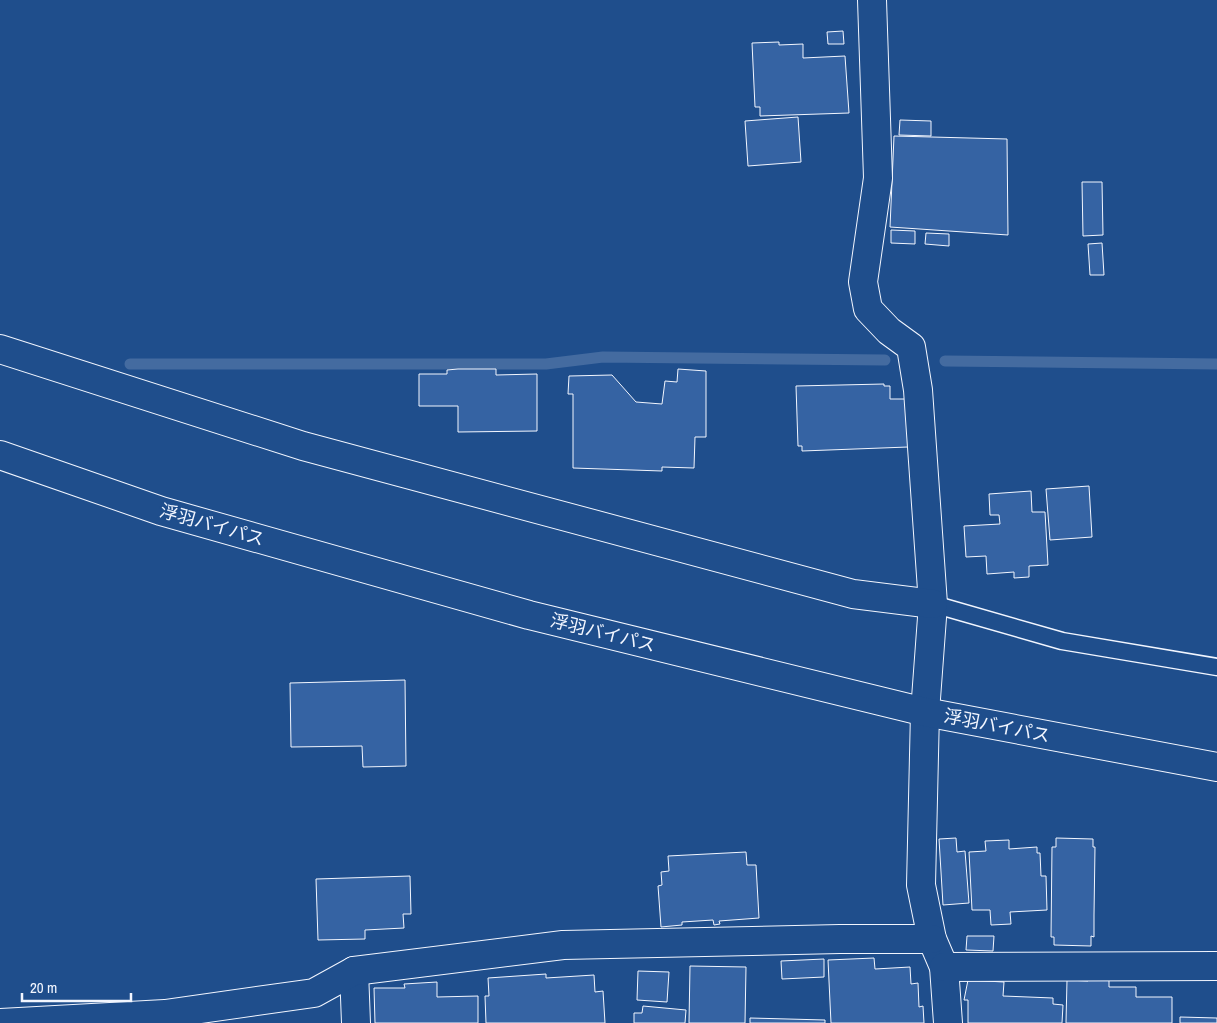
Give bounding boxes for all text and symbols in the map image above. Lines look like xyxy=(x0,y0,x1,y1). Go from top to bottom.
street label: 浮羽バイパス xyxy=(157,498,267,551)
street label: 浮羽バイパス xyxy=(548,607,658,658)
street label: 浮羽バイパス xyxy=(942,703,1052,748)
scale bar xyxy=(22,970,131,1002)
text: 20 m xyxy=(30,977,57,998)

